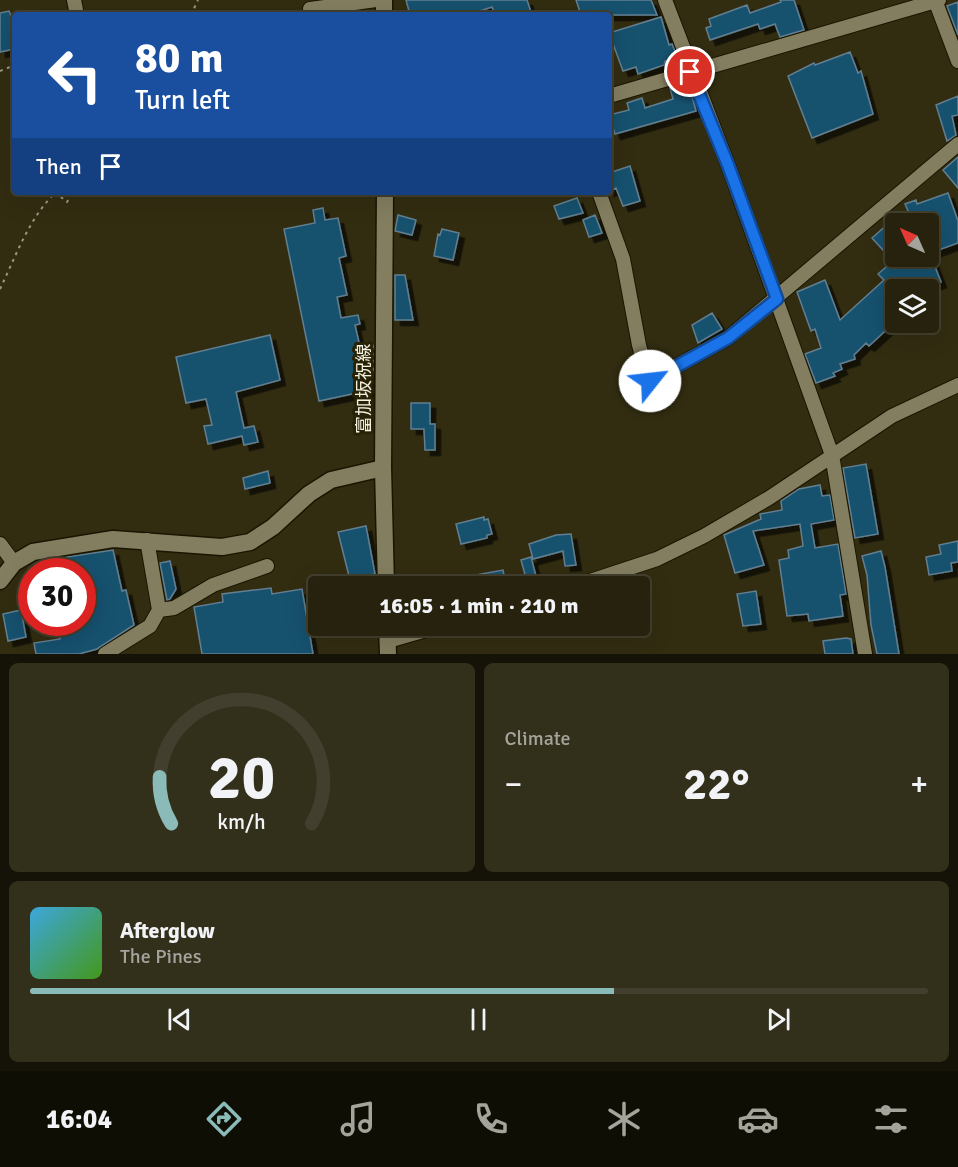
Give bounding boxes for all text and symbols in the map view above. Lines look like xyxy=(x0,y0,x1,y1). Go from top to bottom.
text: 80 m xyxy=(135,33,224,84)
icon: left xyxy=(36,36,114,114)
pin xyxy=(664,46,715,97)
icon: arrive xyxy=(673,55,706,88)
text: Turn left xyxy=(135,84,230,117)
icon: arrive xyxy=(94,150,127,183)
text: Then xyxy=(36,153,82,180)
north arrow xyxy=(885,213,939,267)
map controls xyxy=(885,213,939,333)
button: layers xyxy=(885,279,939,333)
street label: 富加坂祝線 xyxy=(353,344,375,434)
position arrow xyxy=(618,349,682,413)
speed limit sign: 30 xyxy=(18,558,96,636)
text: 16:05 · 1 min · 210 m xyxy=(379,592,579,619)
text: Climate xyxy=(505,726,570,751)
text: 20 xyxy=(208,739,275,816)
text: 22° xyxy=(683,757,750,812)
text: − xyxy=(505,764,522,805)
text: + xyxy=(910,764,928,805)
text: km/h xyxy=(217,810,266,836)
text: Afterglow xyxy=(120,917,215,944)
text: The Pines xyxy=(120,944,202,969)
icon: previous xyxy=(163,1003,196,1036)
icon: pause xyxy=(462,1003,495,1036)
icon: next xyxy=(762,1003,795,1036)
icon: directions xyxy=(203,1098,245,1140)
icon: music xyxy=(337,1098,379,1140)
icon: phone xyxy=(470,1098,512,1140)
icon: climate xyxy=(603,1098,645,1140)
icon: car xyxy=(737,1098,779,1140)
icon: filters xyxy=(870,1098,912,1140)
text: 16:04 xyxy=(46,1103,112,1136)

